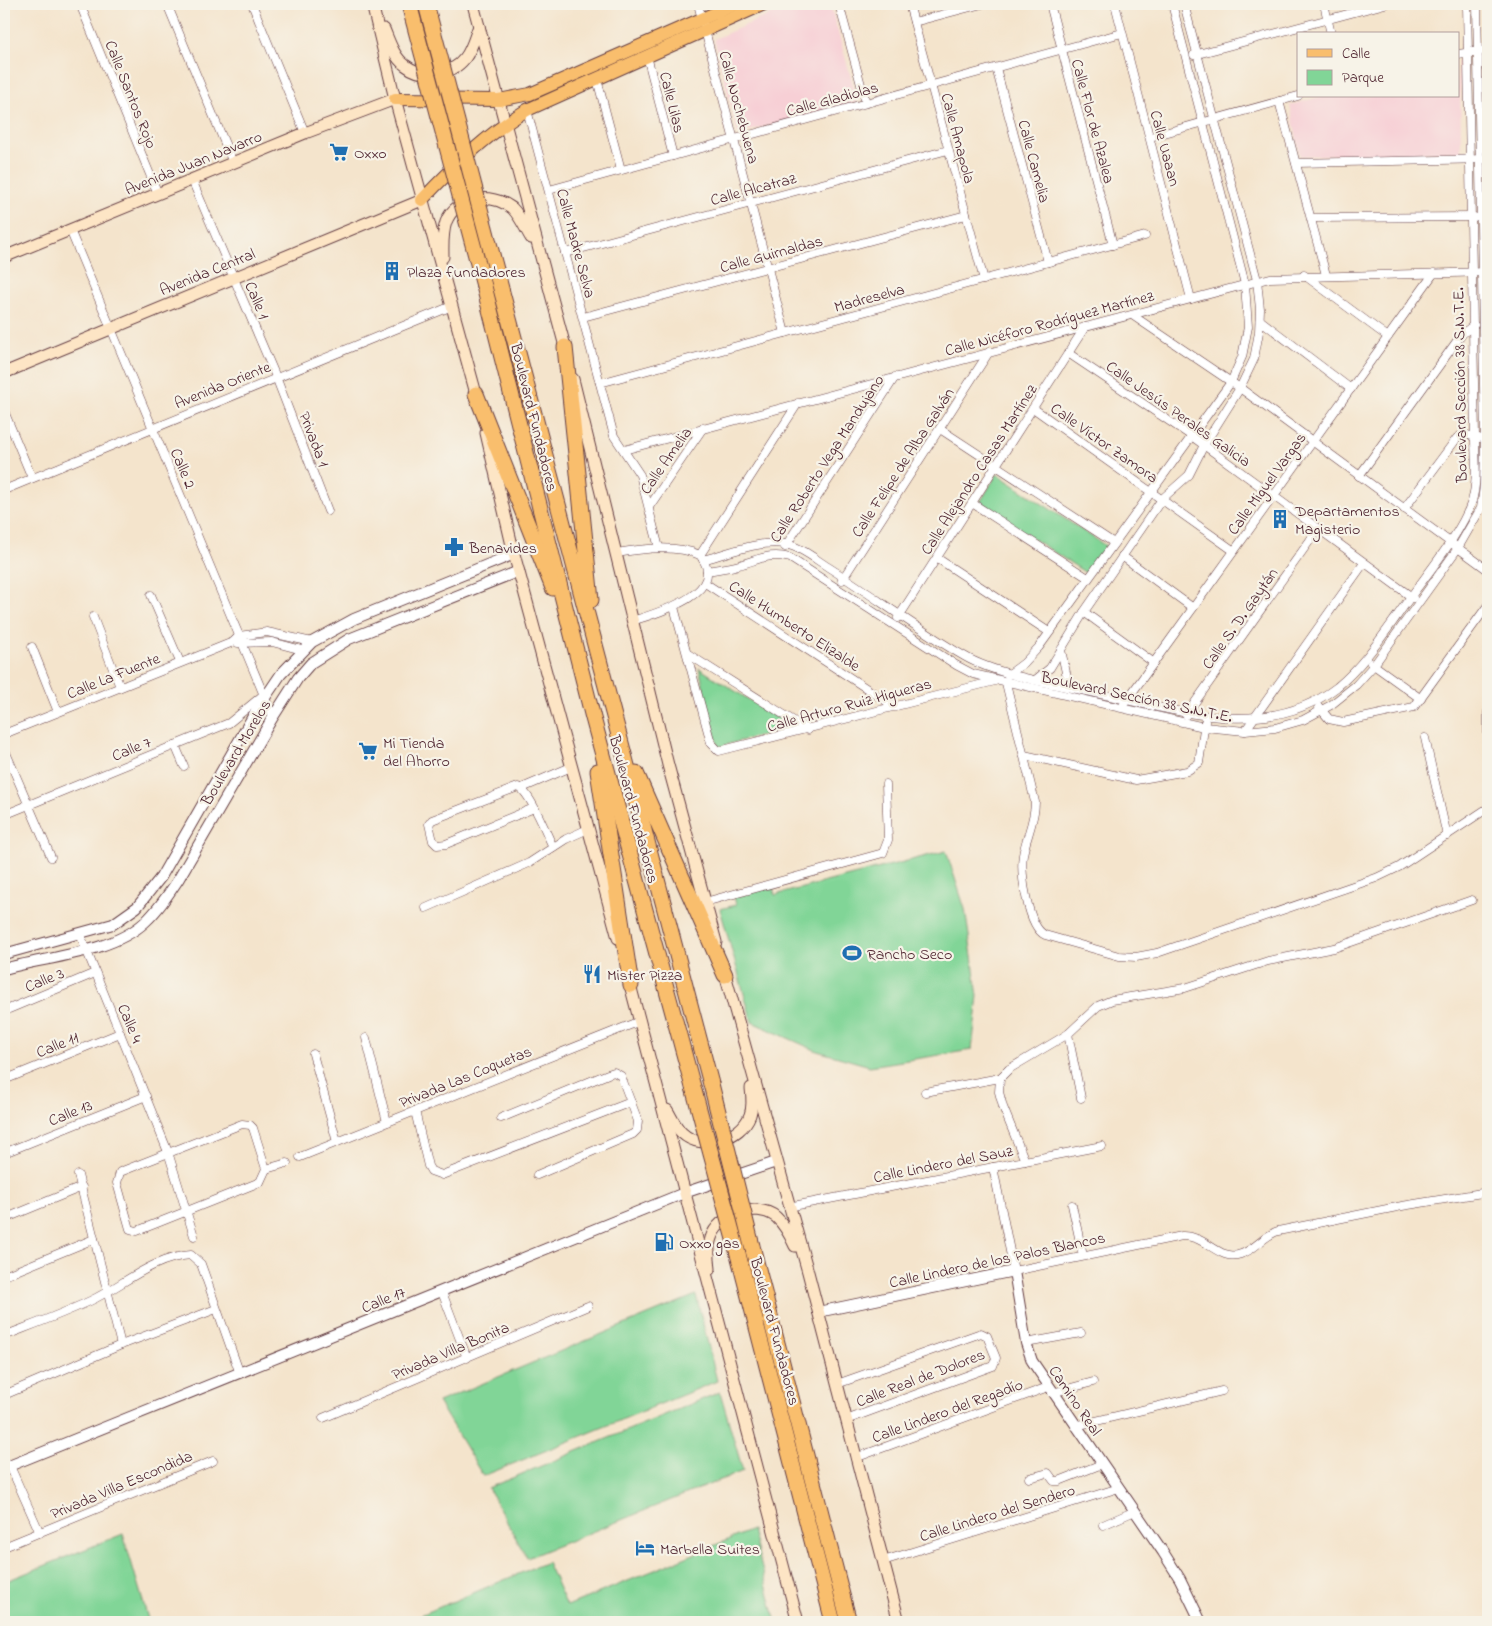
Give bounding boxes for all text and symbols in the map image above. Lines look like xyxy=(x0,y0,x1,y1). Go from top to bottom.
legend xyxy=(1297,32,1460,98)
street label: Calle Santos Rojo xyxy=(97,37,163,153)
text: Calle xyxy=(1342,43,1370,65)
street label: Calle Nochebuena xyxy=(711,48,765,167)
street label: Calle Flor de Azalea xyxy=(1064,57,1120,187)
text: Parque xyxy=(1342,67,1384,89)
street label: Calle Lilas xyxy=(652,69,690,136)
street label: Calle Gladiolas xyxy=(784,76,881,124)
street label: Calle Amapola xyxy=(933,91,981,186)
street label: Calle Uaaan xyxy=(1142,108,1186,189)
street label: Calle Camelia xyxy=(1010,117,1056,206)
street label: Avenida Juan Navarro xyxy=(122,125,266,202)
supermarket icon: Oxxo xyxy=(328,141,350,163)
place label: Oxxo xyxy=(354,142,387,166)
street label: Calle Alcatraz xyxy=(708,167,799,213)
street label: Calle Madre Selva xyxy=(549,186,601,301)
street label: Calle Guirnaldas xyxy=(717,230,826,280)
street label: Avenida Central xyxy=(156,243,260,303)
building icon: Plaza fundadores xyxy=(381,260,403,282)
place label: Plaza fundadores xyxy=(407,261,526,285)
street label: Calle 1 xyxy=(237,278,275,323)
street label: Madreselva xyxy=(831,278,908,320)
street label: Calle Nicéforo Rodríguez Martínez xyxy=(942,284,1157,363)
street label: Boulevard Sección 38 S.N.T.E. xyxy=(1447,287,1475,484)
street label: Boulevard Fundadores xyxy=(503,340,563,494)
street label: Avenida Oriente xyxy=(171,355,275,416)
street label: Calle Jesús Perales Galicia xyxy=(1100,355,1255,474)
street label: Calle Roberto Vega Mandujano xyxy=(764,370,891,548)
street label: Calle Alejandro Casas Martínez xyxy=(915,380,1044,560)
street label: Calle Felipe de Alba Galván xyxy=(846,383,961,543)
street label: Calle Víctor Zamora xyxy=(1045,397,1163,490)
street label: Privada 1 xyxy=(292,408,335,471)
street label: Calle Amelia xyxy=(635,422,699,500)
street label: Calle Miguel Vargas xyxy=(1222,428,1313,541)
street label: Calle 2 xyxy=(163,445,201,493)
place label: Departamentos Magisterio xyxy=(1294,500,1400,542)
building icon: Departamentos Magisterio xyxy=(1269,508,1291,530)
pharmacy icon: Benavides xyxy=(443,536,465,558)
place label: Benavides xyxy=(468,537,537,561)
street label: Calle S. D. Gaytán xyxy=(1197,563,1285,675)
street label: Calle Humberto Elizalde xyxy=(723,575,865,679)
street label: Calle La Fuente xyxy=(64,647,165,706)
street label: Boulevard Sección 38 S.N.T.E. xyxy=(1038,666,1235,730)
street label: Calle Arturo Ruiz Higueras xyxy=(765,672,934,739)
street label: Boulevard Morelos xyxy=(195,695,278,812)
street label: Calle 7 xyxy=(108,731,155,769)
place label: Mi Tienda del Ahorro xyxy=(383,732,450,774)
street label: Boulevard Fundadores xyxy=(602,732,664,886)
supermarket icon: Mi Tienda del Ahorro xyxy=(357,740,379,762)
sports icon: Rancho Seco xyxy=(841,942,863,964)
place label: Rancho Seco xyxy=(867,943,952,967)
street label: Calle 3 xyxy=(21,962,68,1000)
restaurant icon: Mister Pizza xyxy=(581,963,603,985)
place label: Mister Pizza xyxy=(607,964,682,988)
street label: Calle 4 xyxy=(110,1000,148,1048)
street label: Calle 11 xyxy=(33,1026,83,1065)
street label: Privada Las Coquetas xyxy=(396,1040,536,1115)
street label: Calle 13 xyxy=(45,1094,96,1134)
street label: Calle Lindero del Sauz xyxy=(872,1140,1015,1190)
street label: Calle Lindero de los Palos Blancos xyxy=(887,1226,1108,1296)
fuel station icon: Oxxo gas xyxy=(653,1231,675,1253)
place label: Oxxo gas xyxy=(679,1232,740,1256)
street label: Boulevard Fundadores xyxy=(743,1254,805,1408)
street label: Calle 17 xyxy=(358,1281,410,1321)
street label: Privada Villa Bonita xyxy=(388,1316,513,1387)
street label: Calle Real de Dolores xyxy=(853,1343,989,1415)
street label: Camino Real xyxy=(1042,1361,1107,1441)
street label: Calle Lindero del Regadío xyxy=(869,1373,1026,1450)
street label: Privada Villa Escondida xyxy=(47,1445,197,1527)
street label: Calle Lindero del Sendero xyxy=(917,1479,1078,1549)
hotel icon: Marbella Suites xyxy=(634,1537,656,1559)
place label: Marbella Suites xyxy=(660,1538,760,1562)

